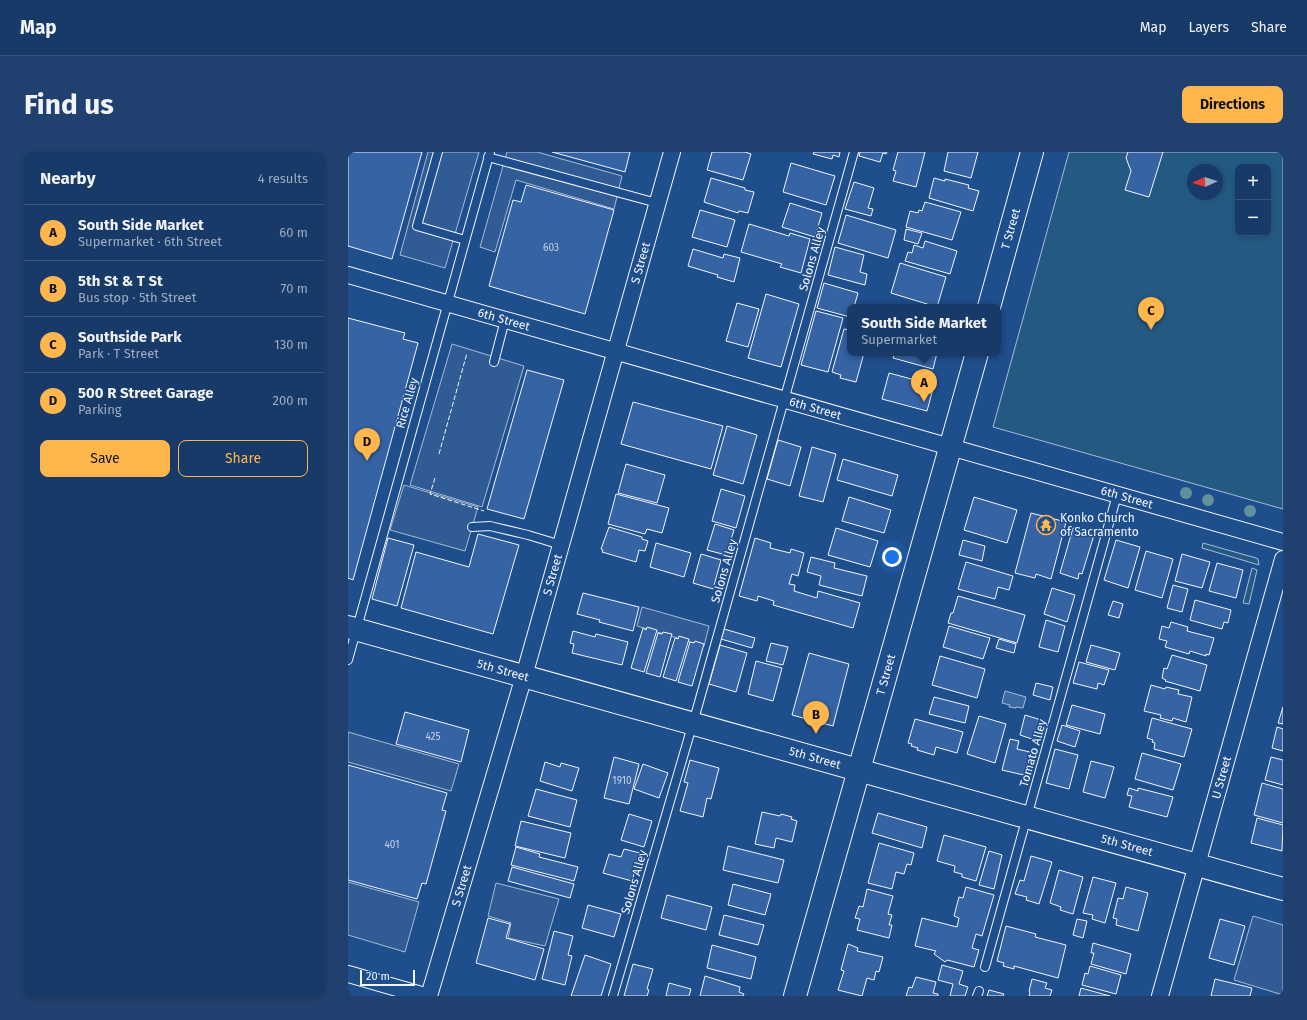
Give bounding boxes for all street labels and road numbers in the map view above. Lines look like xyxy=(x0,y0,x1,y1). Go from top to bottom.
street label: T Street xyxy=(998,206,1023,251)
street label: Solons Alley xyxy=(796,225,828,293)
street label: S Street xyxy=(628,240,653,285)
street label: 6th Street xyxy=(476,305,532,334)
street label: Rice Alley xyxy=(393,376,421,430)
street label: 6th Street xyxy=(788,394,844,423)
street label: 6th Street xyxy=(1099,483,1155,512)
street label: Solons Alley xyxy=(708,537,740,605)
street label: S Street xyxy=(540,552,565,597)
street label: T Street xyxy=(874,652,899,697)
street label: 5th Street xyxy=(476,657,531,685)
street label: Tomato Alley xyxy=(1017,717,1049,789)
street label: 5th Street xyxy=(788,744,843,772)
street label: U Street xyxy=(1209,754,1234,800)
street label: 5th Street xyxy=(1100,831,1155,859)
street label: Solons Alley xyxy=(618,848,650,916)
street label: S Street xyxy=(449,863,475,908)

